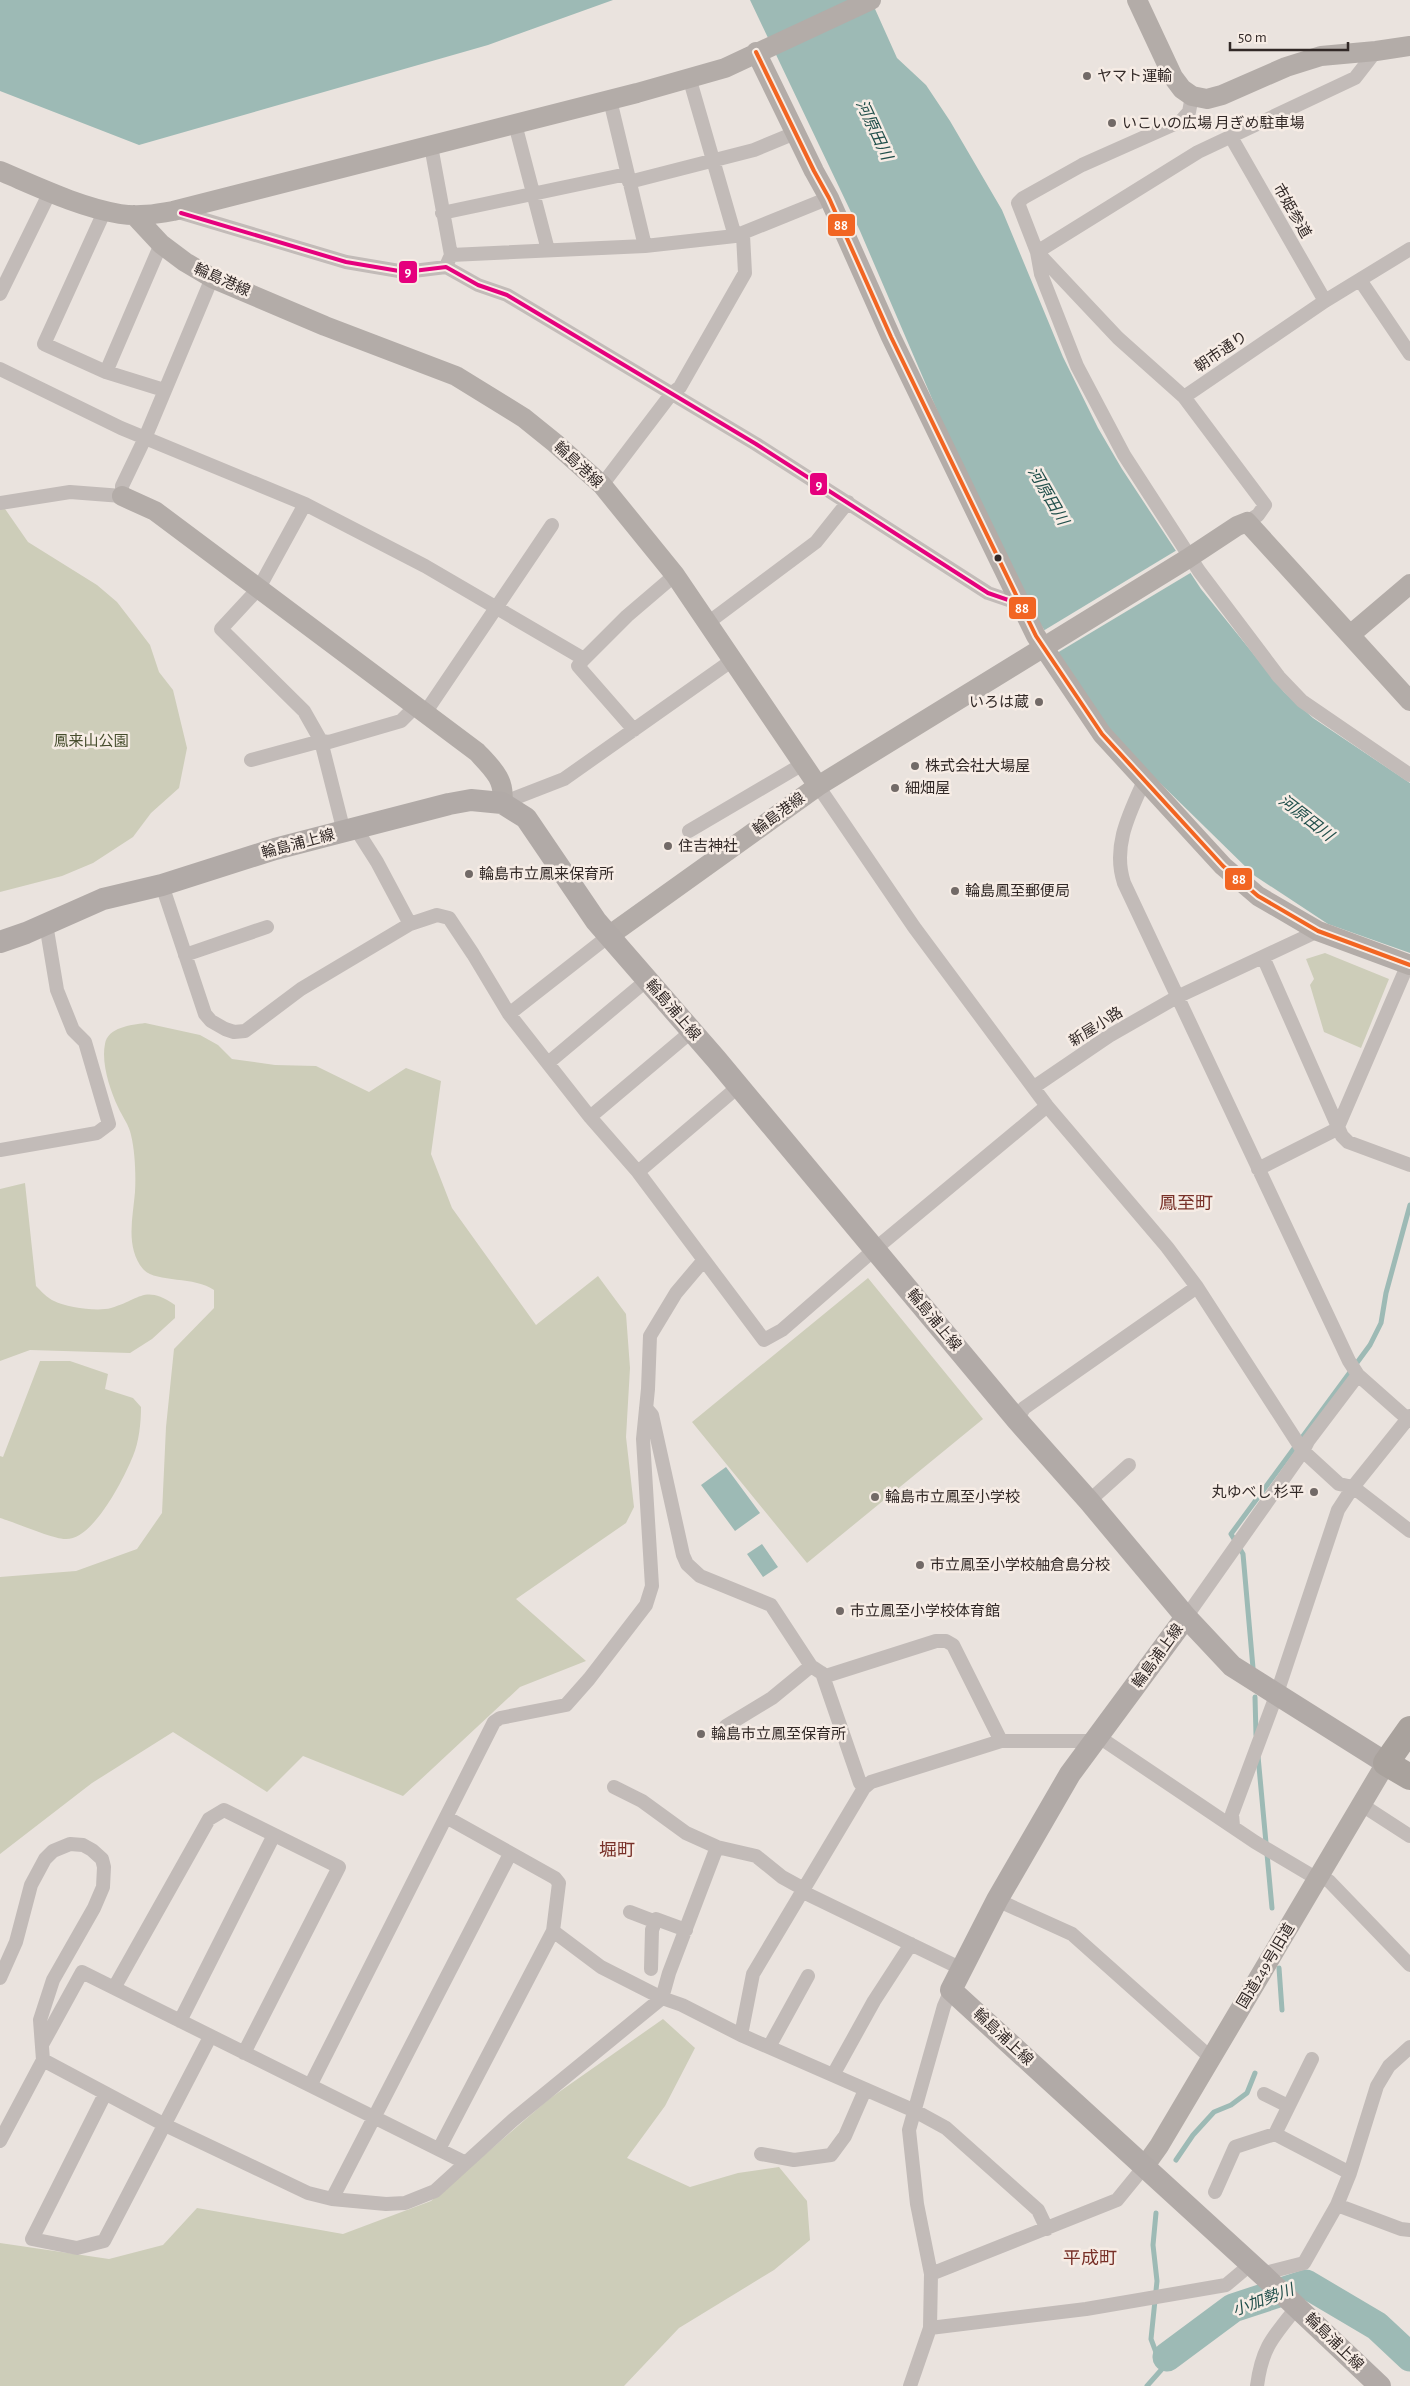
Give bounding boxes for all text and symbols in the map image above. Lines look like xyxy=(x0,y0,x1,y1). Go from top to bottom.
scale bar xyxy=(1230,20,1348,52)
text: 50 m xyxy=(1238,30,1267,45)
place label: ヤマト運輸 xyxy=(1097,67,1172,84)
marker: ヤマト運輸 xyxy=(1081,70,1093,82)
water label: 河原田川 xyxy=(853,97,897,164)
place label: いこいの広場 月ぎめ駐車場 xyxy=(1122,115,1304,131)
marker: いこいの広場 月ぎめ駐車場 xyxy=(1106,117,1118,129)
street label: 市姫参道 xyxy=(1271,181,1314,241)
line badge: 88 xyxy=(827,213,856,237)
text: 88 xyxy=(834,219,848,233)
street label: 輪島港線 xyxy=(192,259,253,299)
line badge: 9 xyxy=(398,260,418,284)
text: 9 xyxy=(405,265,412,279)
street label: 朝市通り xyxy=(1191,328,1250,375)
street label: 輪島港線 xyxy=(551,438,606,491)
water label: 河原田川 xyxy=(1025,464,1073,529)
line badge: 9 xyxy=(809,472,828,496)
text: 9 xyxy=(816,478,823,492)
unlabelled marker xyxy=(993,553,1003,563)
line badge: 88 xyxy=(1008,596,1037,620)
text: 88 xyxy=(1015,602,1029,616)
place label: いろは蔵 xyxy=(969,694,1029,710)
marker: いろは蔵 xyxy=(1033,696,1045,708)
park label: 鳳来山公園 xyxy=(53,733,129,749)
place label: 株式会社大場屋 xyxy=(925,758,1030,774)
marker: 株式会社大場屋 xyxy=(909,760,921,772)
place label: 細畑屋 xyxy=(905,780,950,796)
marker: 細畑屋 xyxy=(889,782,901,794)
street label: 輪島港線 xyxy=(749,789,808,838)
water label: 河原田川 xyxy=(1276,791,1338,845)
street label: 輪島浦上線 xyxy=(259,825,336,861)
place label: 住吉神社 xyxy=(678,838,738,854)
marker: 住吉神社 xyxy=(662,840,674,852)
place label: 輪島市立鳳来保育所 xyxy=(479,865,614,882)
line badge: 88 xyxy=(1224,867,1253,891)
marker: 輪島市立鳳来保育所 xyxy=(463,868,475,880)
text: 88 xyxy=(1232,873,1246,887)
place label: 輪島鳳至郵便局 xyxy=(965,882,1070,899)
marker: 輪島鳳至郵便局 xyxy=(949,885,961,897)
street label: 輪島浦上線 xyxy=(643,975,705,1043)
street label: 新屋小路 xyxy=(1066,1004,1125,1049)
district label: 鳳至町 xyxy=(1159,1195,1213,1213)
street label: 輪島浦上線 xyxy=(904,1285,965,1354)
place label: 丸ゆべし 杉平 xyxy=(1212,1484,1304,1500)
marker: 丸ゆべし 杉平 xyxy=(1308,1486,1320,1498)
place label: 輪島市立鳳至小学校 xyxy=(885,1488,1020,1505)
marker: 輪島市立鳳至小学校 xyxy=(869,1491,881,1503)
place label: 市立鳳至小学校舳倉島分校 xyxy=(930,1557,1110,1573)
marker: 市立鳳至小学校舳倉島分校 xyxy=(914,1559,926,1571)
place label: 市立鳳至小学校体育館 xyxy=(850,1603,1000,1619)
marker: 市立鳳至小学校体育館 xyxy=(834,1605,846,1617)
street label: 輪島浦上線 xyxy=(1128,1620,1186,1691)
place label: 輪島市立鳳至保育所 xyxy=(711,1725,846,1742)
marker: 輪島市立鳳至保育所 xyxy=(695,1728,707,1740)
district label: 堀町 xyxy=(599,1841,635,1860)
street label: 国道249号旧道 xyxy=(1234,1920,1297,2011)
street label: 輪島浦上線 xyxy=(970,2004,1037,2068)
district label: 平成町 xyxy=(1063,2249,1117,2268)
water label: 小加勢川 xyxy=(1230,2280,1298,2318)
street label: 輪島浦上線 xyxy=(1302,2309,1368,2373)

